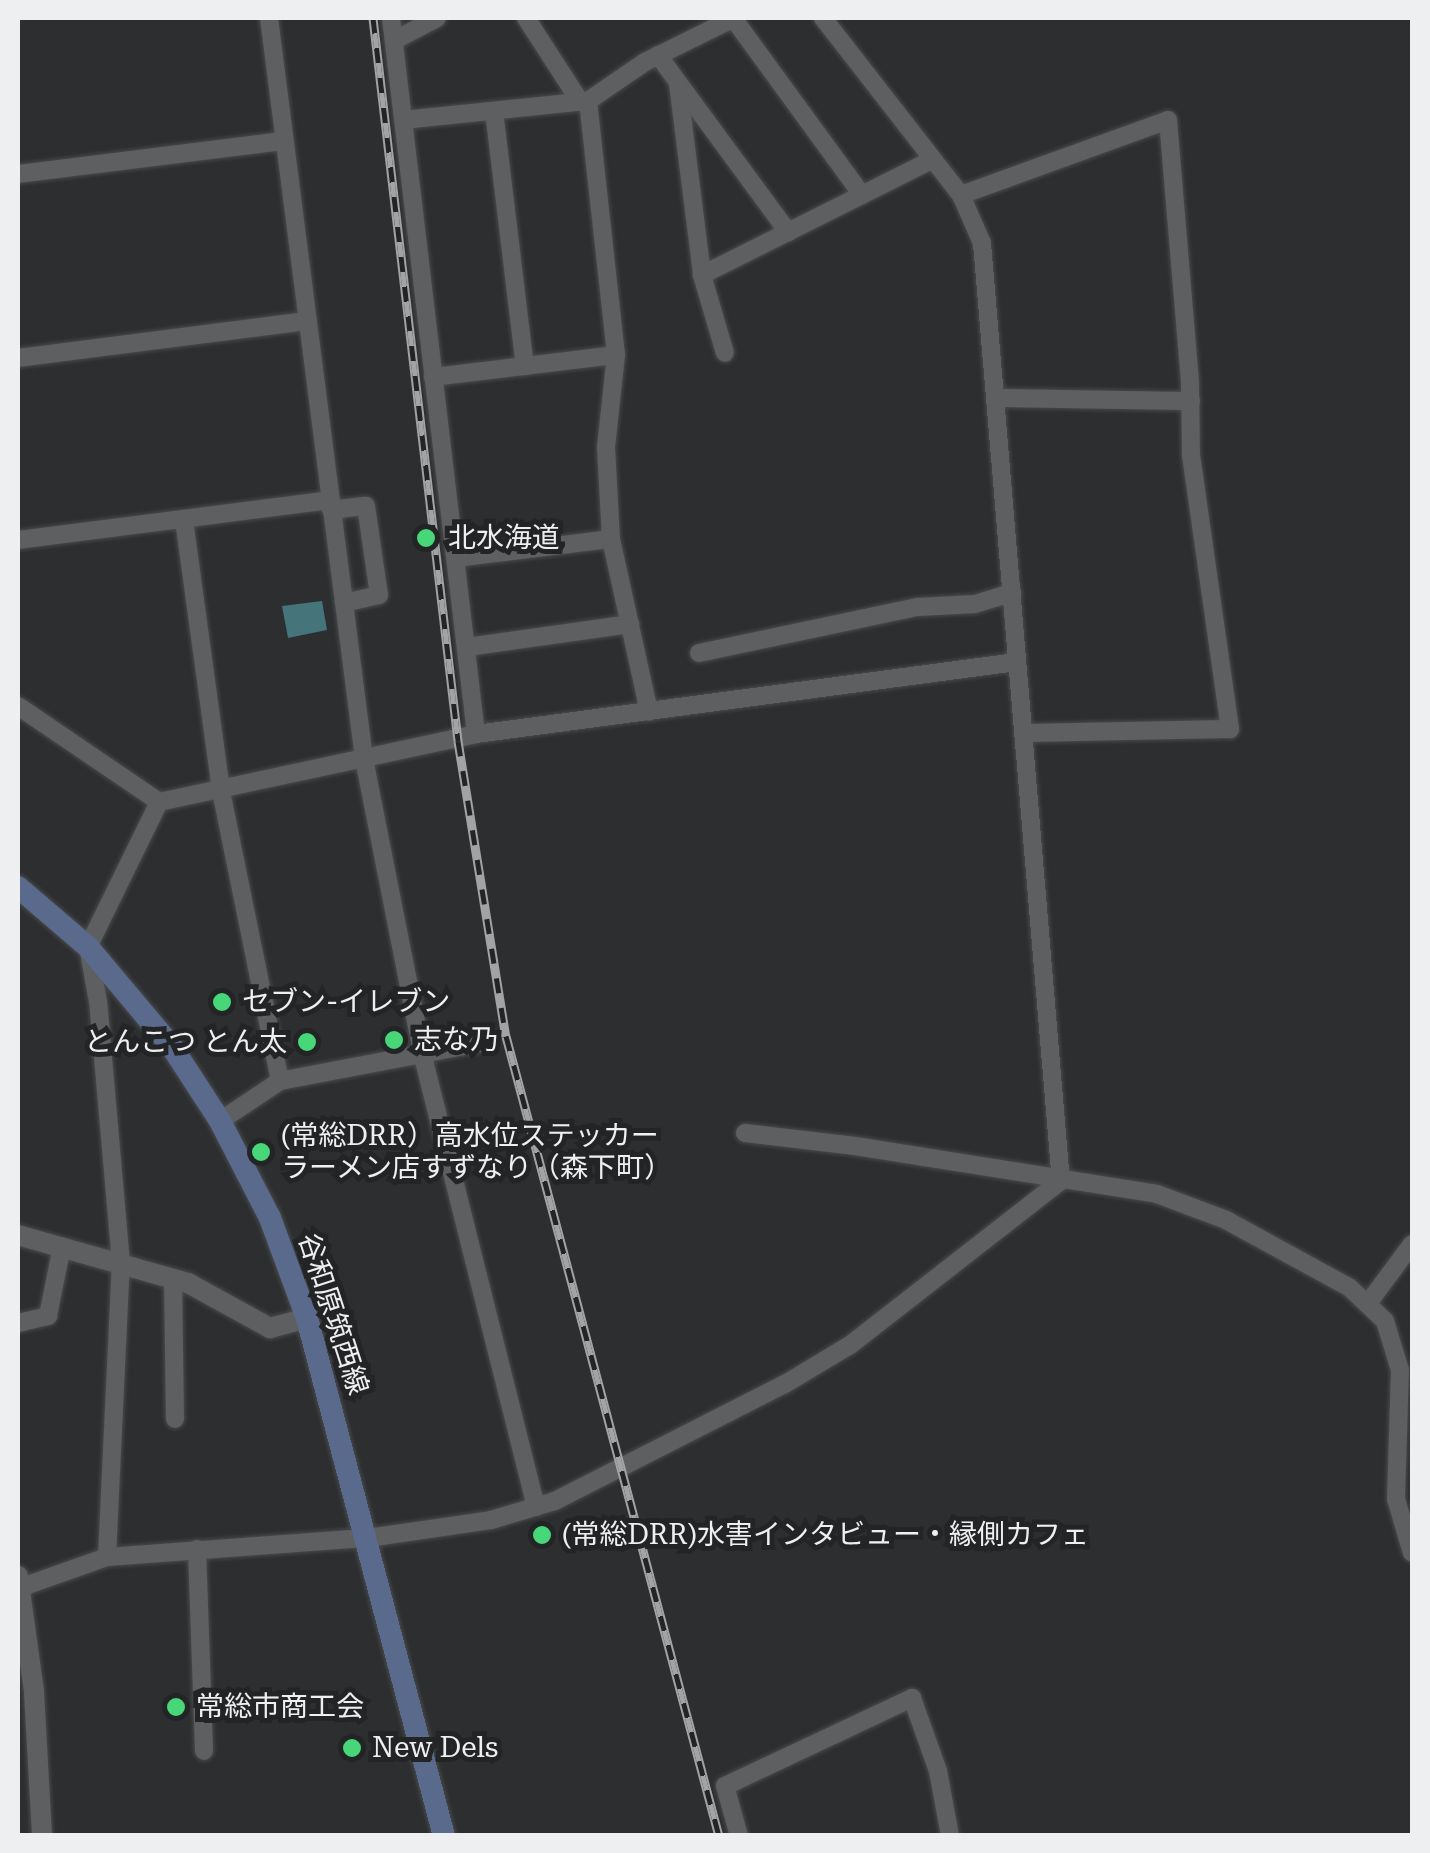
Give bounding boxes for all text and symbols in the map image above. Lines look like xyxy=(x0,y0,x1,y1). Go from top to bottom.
place label: 北水海道 xyxy=(448,521,560,555)
marker: 北水海道 xyxy=(413,525,439,551)
place label: セブン-イレブン xyxy=(242,985,450,1019)
marker: セブン-イレブン xyxy=(211,991,233,1013)
place label: 志な乃 xyxy=(414,1023,498,1057)
place label: とんこつ とん太 xyxy=(84,1025,287,1059)
marker: 志な乃 xyxy=(383,1029,405,1051)
marker: とんこつ とん太 xyxy=(296,1031,318,1053)
place label: (常総DRR）高水位ステッカー ラーメン店すずなり（森下町） xyxy=(281,1119,673,1185)
marker: (常総DRR）高水位ステッカー ラーメン店すずなり（森下町） xyxy=(250,1141,272,1163)
street label: 谷和原筑西線 xyxy=(291,1229,375,1399)
place label: (常総DRR)水害インタビュー・縁側カフェ xyxy=(562,1518,1089,1552)
marker: (常総DRR)水害インタビュー・縁側カフェ xyxy=(531,1524,553,1546)
place label: 常総市商工会 xyxy=(196,1690,364,1724)
marker: 常総市商工会 xyxy=(165,1696,187,1718)
place label: New Dels xyxy=(372,1731,498,1765)
marker: New Dels xyxy=(341,1737,363,1759)

